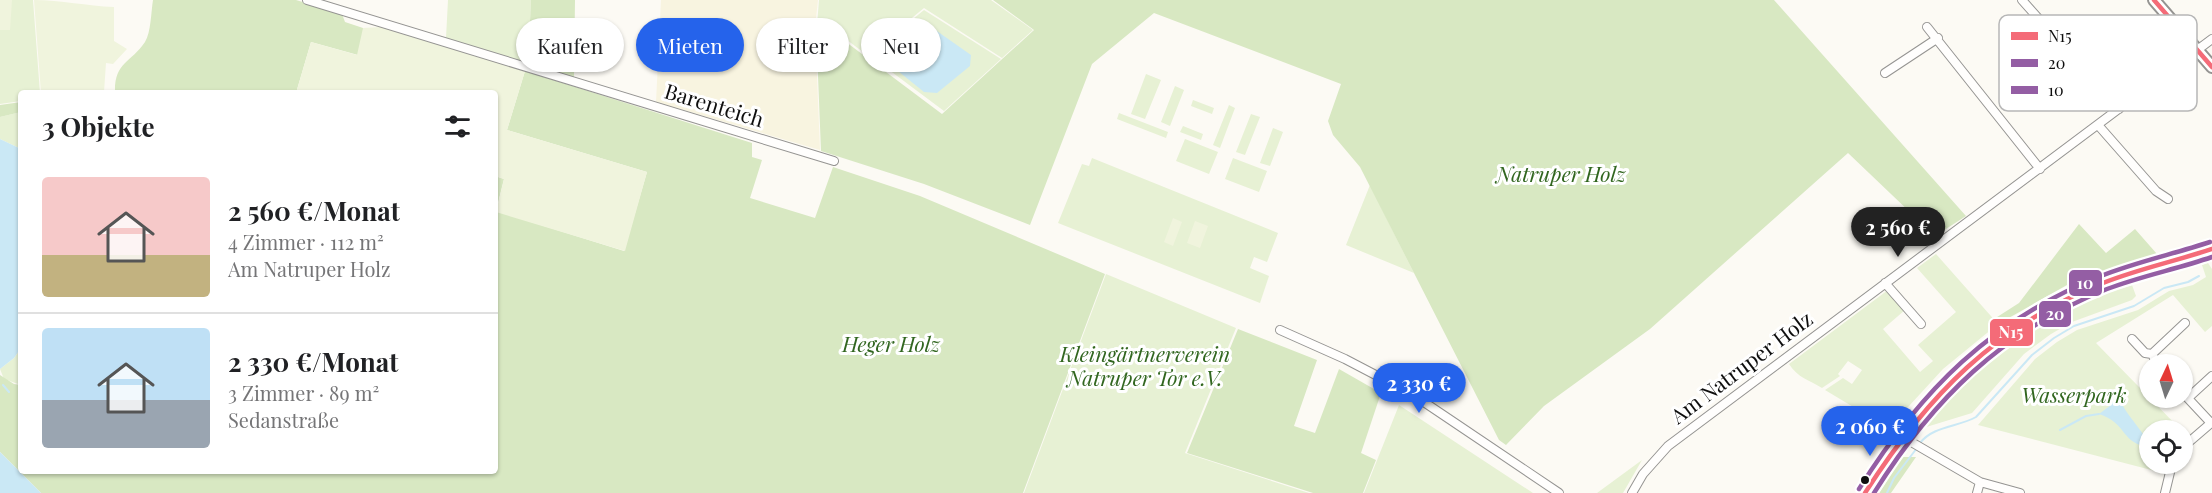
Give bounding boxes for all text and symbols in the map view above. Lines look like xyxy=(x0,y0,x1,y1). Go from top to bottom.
legend xyxy=(1999,15,2197,111)
chip: Kaufen xyxy=(516,18,624,72)
chip: Mieten xyxy=(636,18,744,72)
chip: Filter xyxy=(756,18,849,72)
chip: Neu xyxy=(861,18,941,72)
text: N15 xyxy=(2048,25,2072,46)
text: 20 xyxy=(2048,52,2065,73)
street label: Barenteich xyxy=(662,76,768,133)
text: 10 xyxy=(2048,79,2064,100)
text: 3 Objekte xyxy=(42,109,155,144)
icon: filters xyxy=(441,110,474,143)
park label: Natruper Holz xyxy=(1494,159,1626,187)
text: 2 560 €/Monat xyxy=(228,193,400,228)
icon: home xyxy=(90,201,162,273)
pin: 2 560 € xyxy=(1843,207,1953,258)
text: 2 560 € xyxy=(1865,213,1931,240)
text: 4 Zimmer · 112 m² xyxy=(228,228,384,255)
text: Am Natruper Holz xyxy=(228,255,391,282)
line badge: 10 xyxy=(2068,269,2103,297)
text: 10 xyxy=(2077,272,2093,293)
line badge: 20 xyxy=(2038,300,2072,328)
text: 20 xyxy=(2046,303,2064,324)
street label: Am Natruper Holz xyxy=(1663,304,1817,430)
line badge: N15 xyxy=(1989,318,2034,347)
text: N15 xyxy=(1999,321,2023,342)
park label: Heger Holz xyxy=(841,329,941,357)
park label: Kleingärtnerverein Natruper Tor e.V. xyxy=(1059,339,1230,391)
text: 2 330 €/Monat xyxy=(228,344,398,379)
icon: home xyxy=(90,352,162,424)
north arrow xyxy=(2139,354,2193,408)
map controls xyxy=(2139,354,2193,474)
pin: 2 330 € xyxy=(1364,363,1474,414)
text: 2 330 € xyxy=(1387,369,1451,396)
text: 3 Zimmer · 89 m² xyxy=(228,379,379,406)
park label: Wasserpark xyxy=(2021,380,2127,408)
text: Sedanstraße xyxy=(228,406,339,433)
pin: 2 060 € xyxy=(1815,406,1925,457)
text: 2 060 € xyxy=(1835,412,1905,439)
button: locate xyxy=(2139,420,2193,474)
unlabelled marker xyxy=(1859,474,1871,486)

